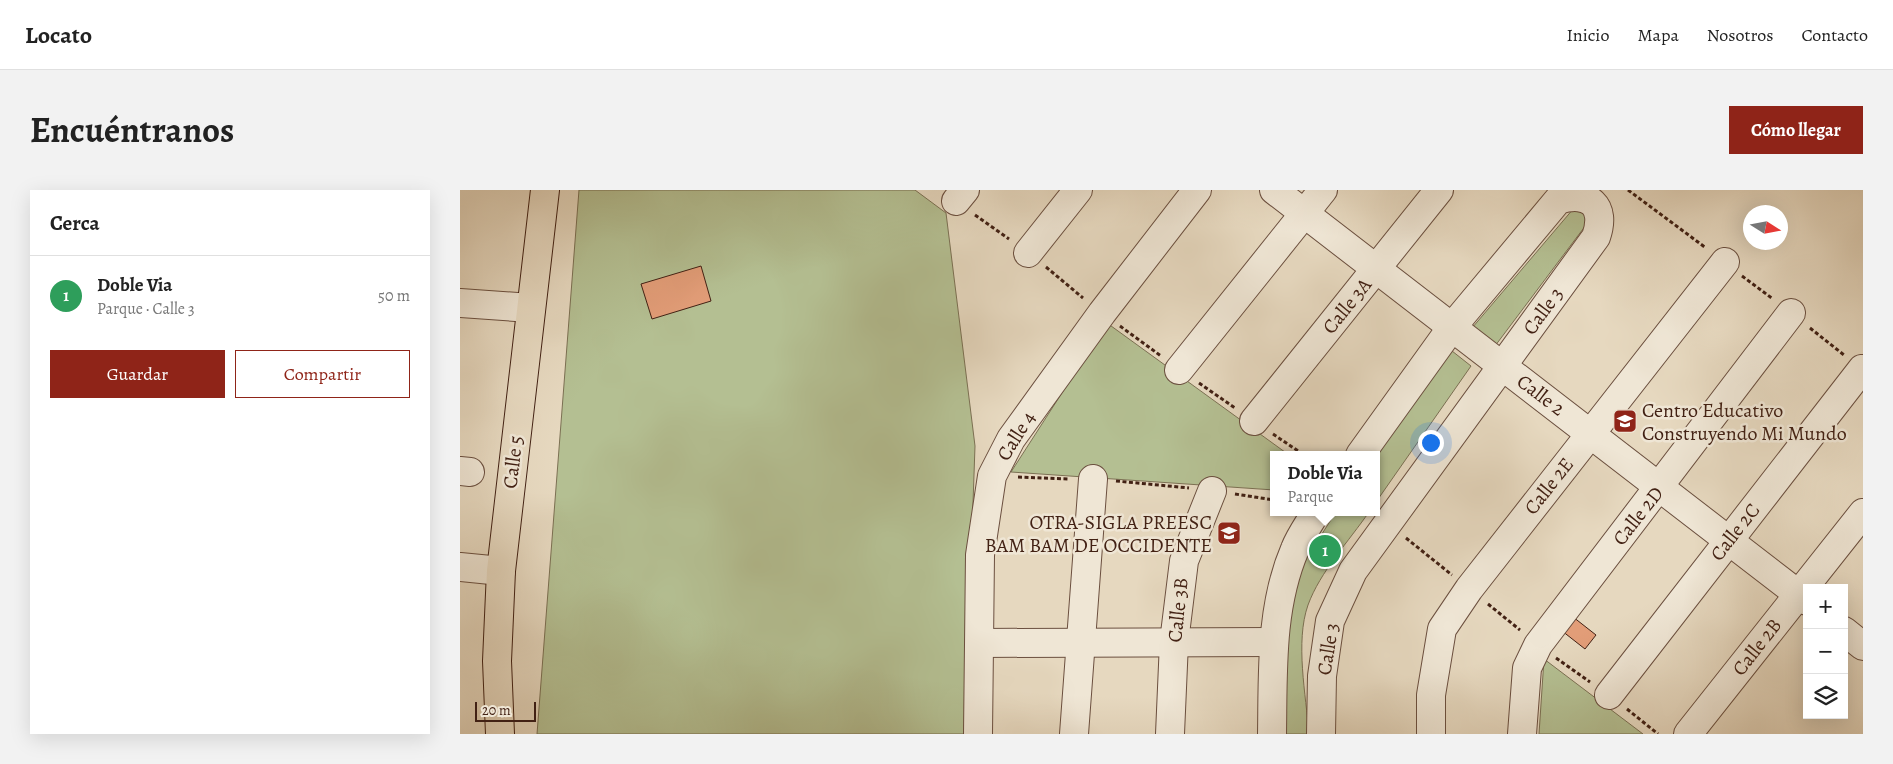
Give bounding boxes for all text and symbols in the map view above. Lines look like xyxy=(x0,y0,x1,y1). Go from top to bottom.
text: Locato xyxy=(25,19,92,51)
text: Inicio xyxy=(1566,23,1609,47)
text: Mapa xyxy=(1637,23,1679,47)
text: Nosotros xyxy=(1707,23,1773,47)
text: Contacto xyxy=(1801,23,1868,47)
text: Encuéntranos xyxy=(30,106,234,154)
button: Cómo llegar xyxy=(1729,106,1863,154)
north arrow xyxy=(1743,205,1788,250)
text: Cerca xyxy=(50,209,100,237)
text: Doble Via xyxy=(97,272,172,298)
street label: Calle 3A xyxy=(1316,272,1378,340)
street label: Calle 3 xyxy=(1517,282,1569,340)
text: 1 xyxy=(63,285,69,307)
text: 50 m xyxy=(378,285,410,307)
text: Parque · Calle 3 xyxy=(97,298,195,320)
button: Guardar xyxy=(50,350,225,398)
button: Compartir xyxy=(235,350,410,398)
street label: Calle 2 xyxy=(1511,368,1571,422)
place label: Centro Educativo Construyendo Mi Mundo xyxy=(1642,397,1847,447)
street label: Calle 4 xyxy=(990,406,1042,466)
school or university icon: Centro Educativo Construyendo Mi Mundo xyxy=(1612,408,1638,434)
your location xyxy=(1418,430,1444,456)
street label: Calle 5 xyxy=(496,434,530,490)
popup xyxy=(1270,451,1380,516)
street label: Calle 2E xyxy=(1518,452,1580,520)
text: Doble Via xyxy=(1287,460,1363,486)
street label: Calle 2D xyxy=(1606,481,1670,551)
text: Parque xyxy=(1287,486,1333,508)
street label: Calle 2C xyxy=(1704,497,1766,567)
place label: OTRA-SIGLA PREESC BAM BAM DE OCCIDENTE xyxy=(985,509,1212,559)
school or university icon: OTRA-SIGLA PREESC BAM BAM DE OCCIDENTE xyxy=(1216,520,1242,546)
pin: 1 xyxy=(1309,532,1341,570)
street label: Calle 3B xyxy=(1161,576,1195,644)
map controls xyxy=(1803,584,1848,719)
button: + xyxy=(1803,584,1848,629)
street label: Calle 2B xyxy=(1726,613,1788,681)
street label: Calle 3 xyxy=(1311,621,1345,677)
button: − xyxy=(1803,629,1848,674)
button: layers xyxy=(1803,674,1848,719)
scale bar xyxy=(475,699,536,722)
text: 20 m xyxy=(482,701,511,720)

